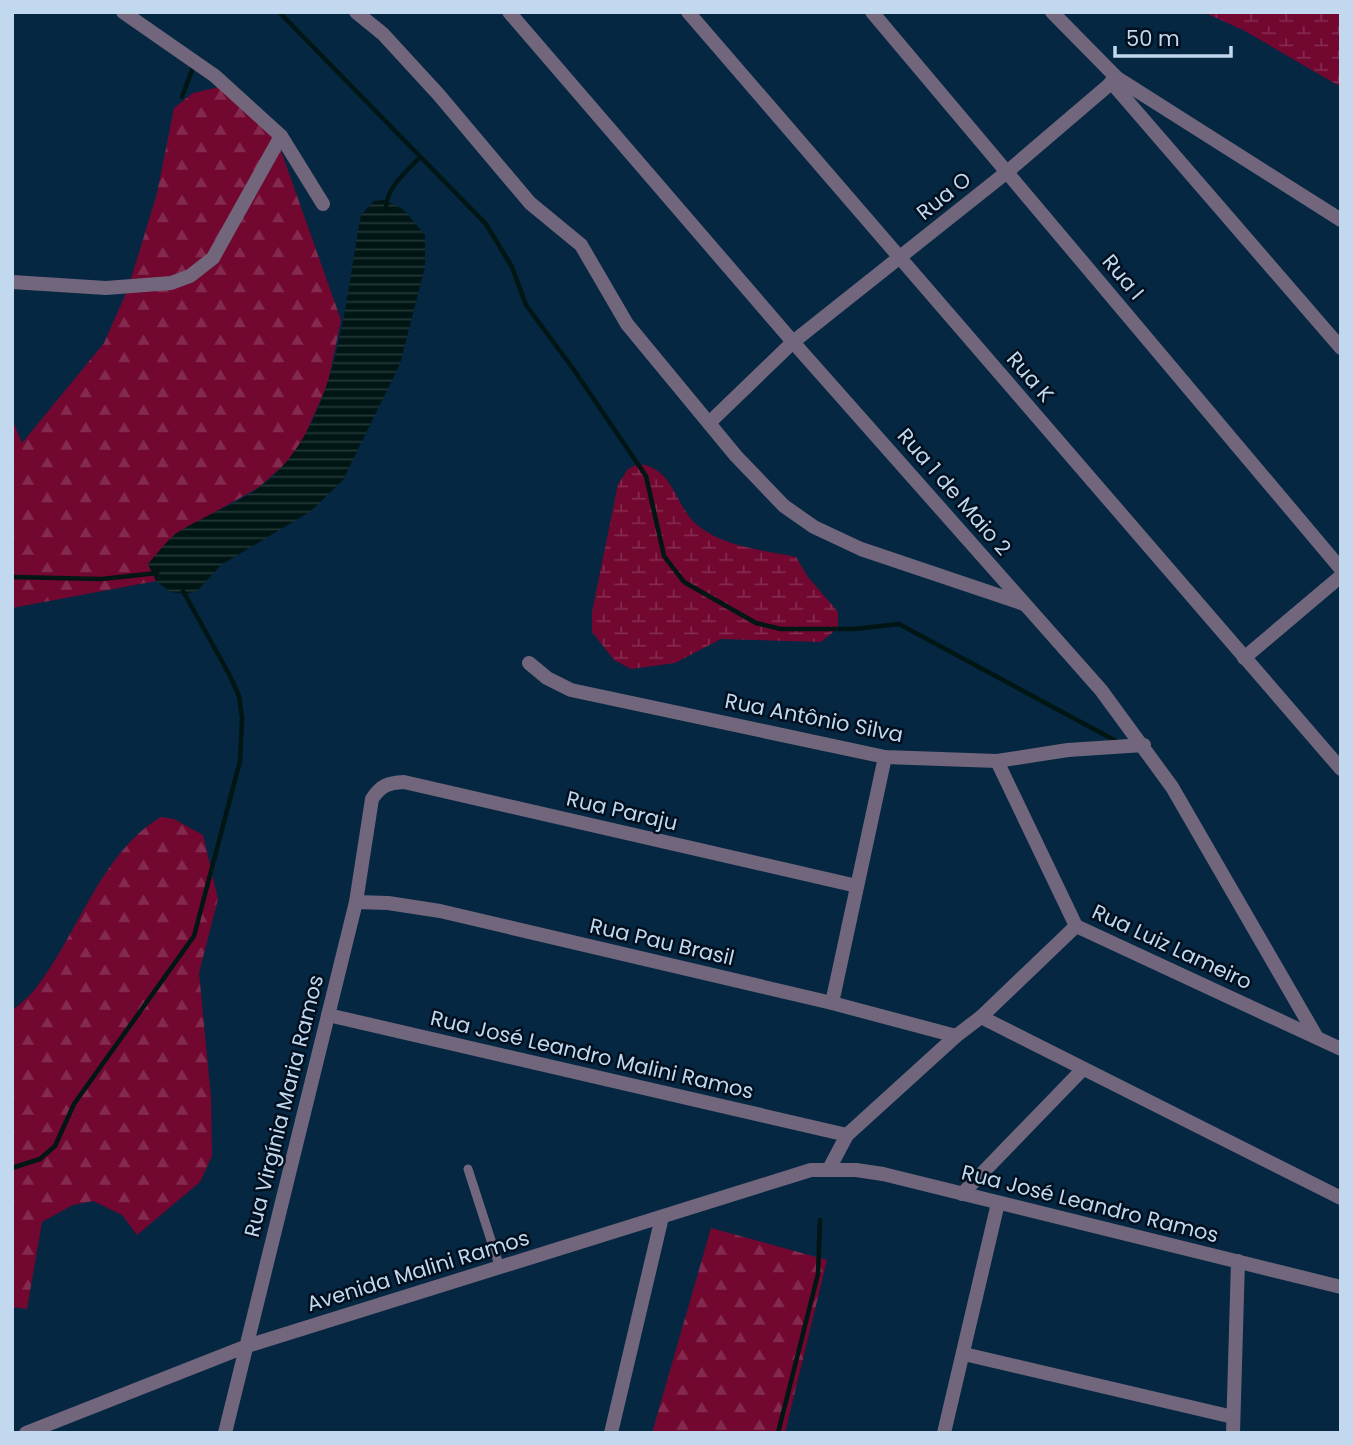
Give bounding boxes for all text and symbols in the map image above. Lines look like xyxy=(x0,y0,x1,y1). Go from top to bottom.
scale bar xyxy=(1115,14,1230,58)
text: 50 m xyxy=(1126,24,1180,53)
street label: Rua O xyxy=(910,165,977,227)
street label: Rua I xyxy=(1096,248,1151,306)
street label: Rua K xyxy=(1000,345,1061,409)
street label: Rua 1 de Maio 2 xyxy=(891,422,1018,561)
street label: Rua Antônio Silva xyxy=(722,686,906,749)
street label: Rua Paraju xyxy=(564,784,680,837)
street label: Rua Luiz Lameiro xyxy=(1088,897,1257,996)
street label: Rua Pau Brasil xyxy=(587,911,737,972)
street label: Rua Virgínia Maria Ramos xyxy=(237,972,330,1240)
street label: Rua José Leandro Malini Ramos xyxy=(428,1003,757,1106)
street label: Rua José Leandro Ramos xyxy=(959,1158,1222,1250)
street label: Avenida Malini Ramos xyxy=(303,1223,533,1318)

